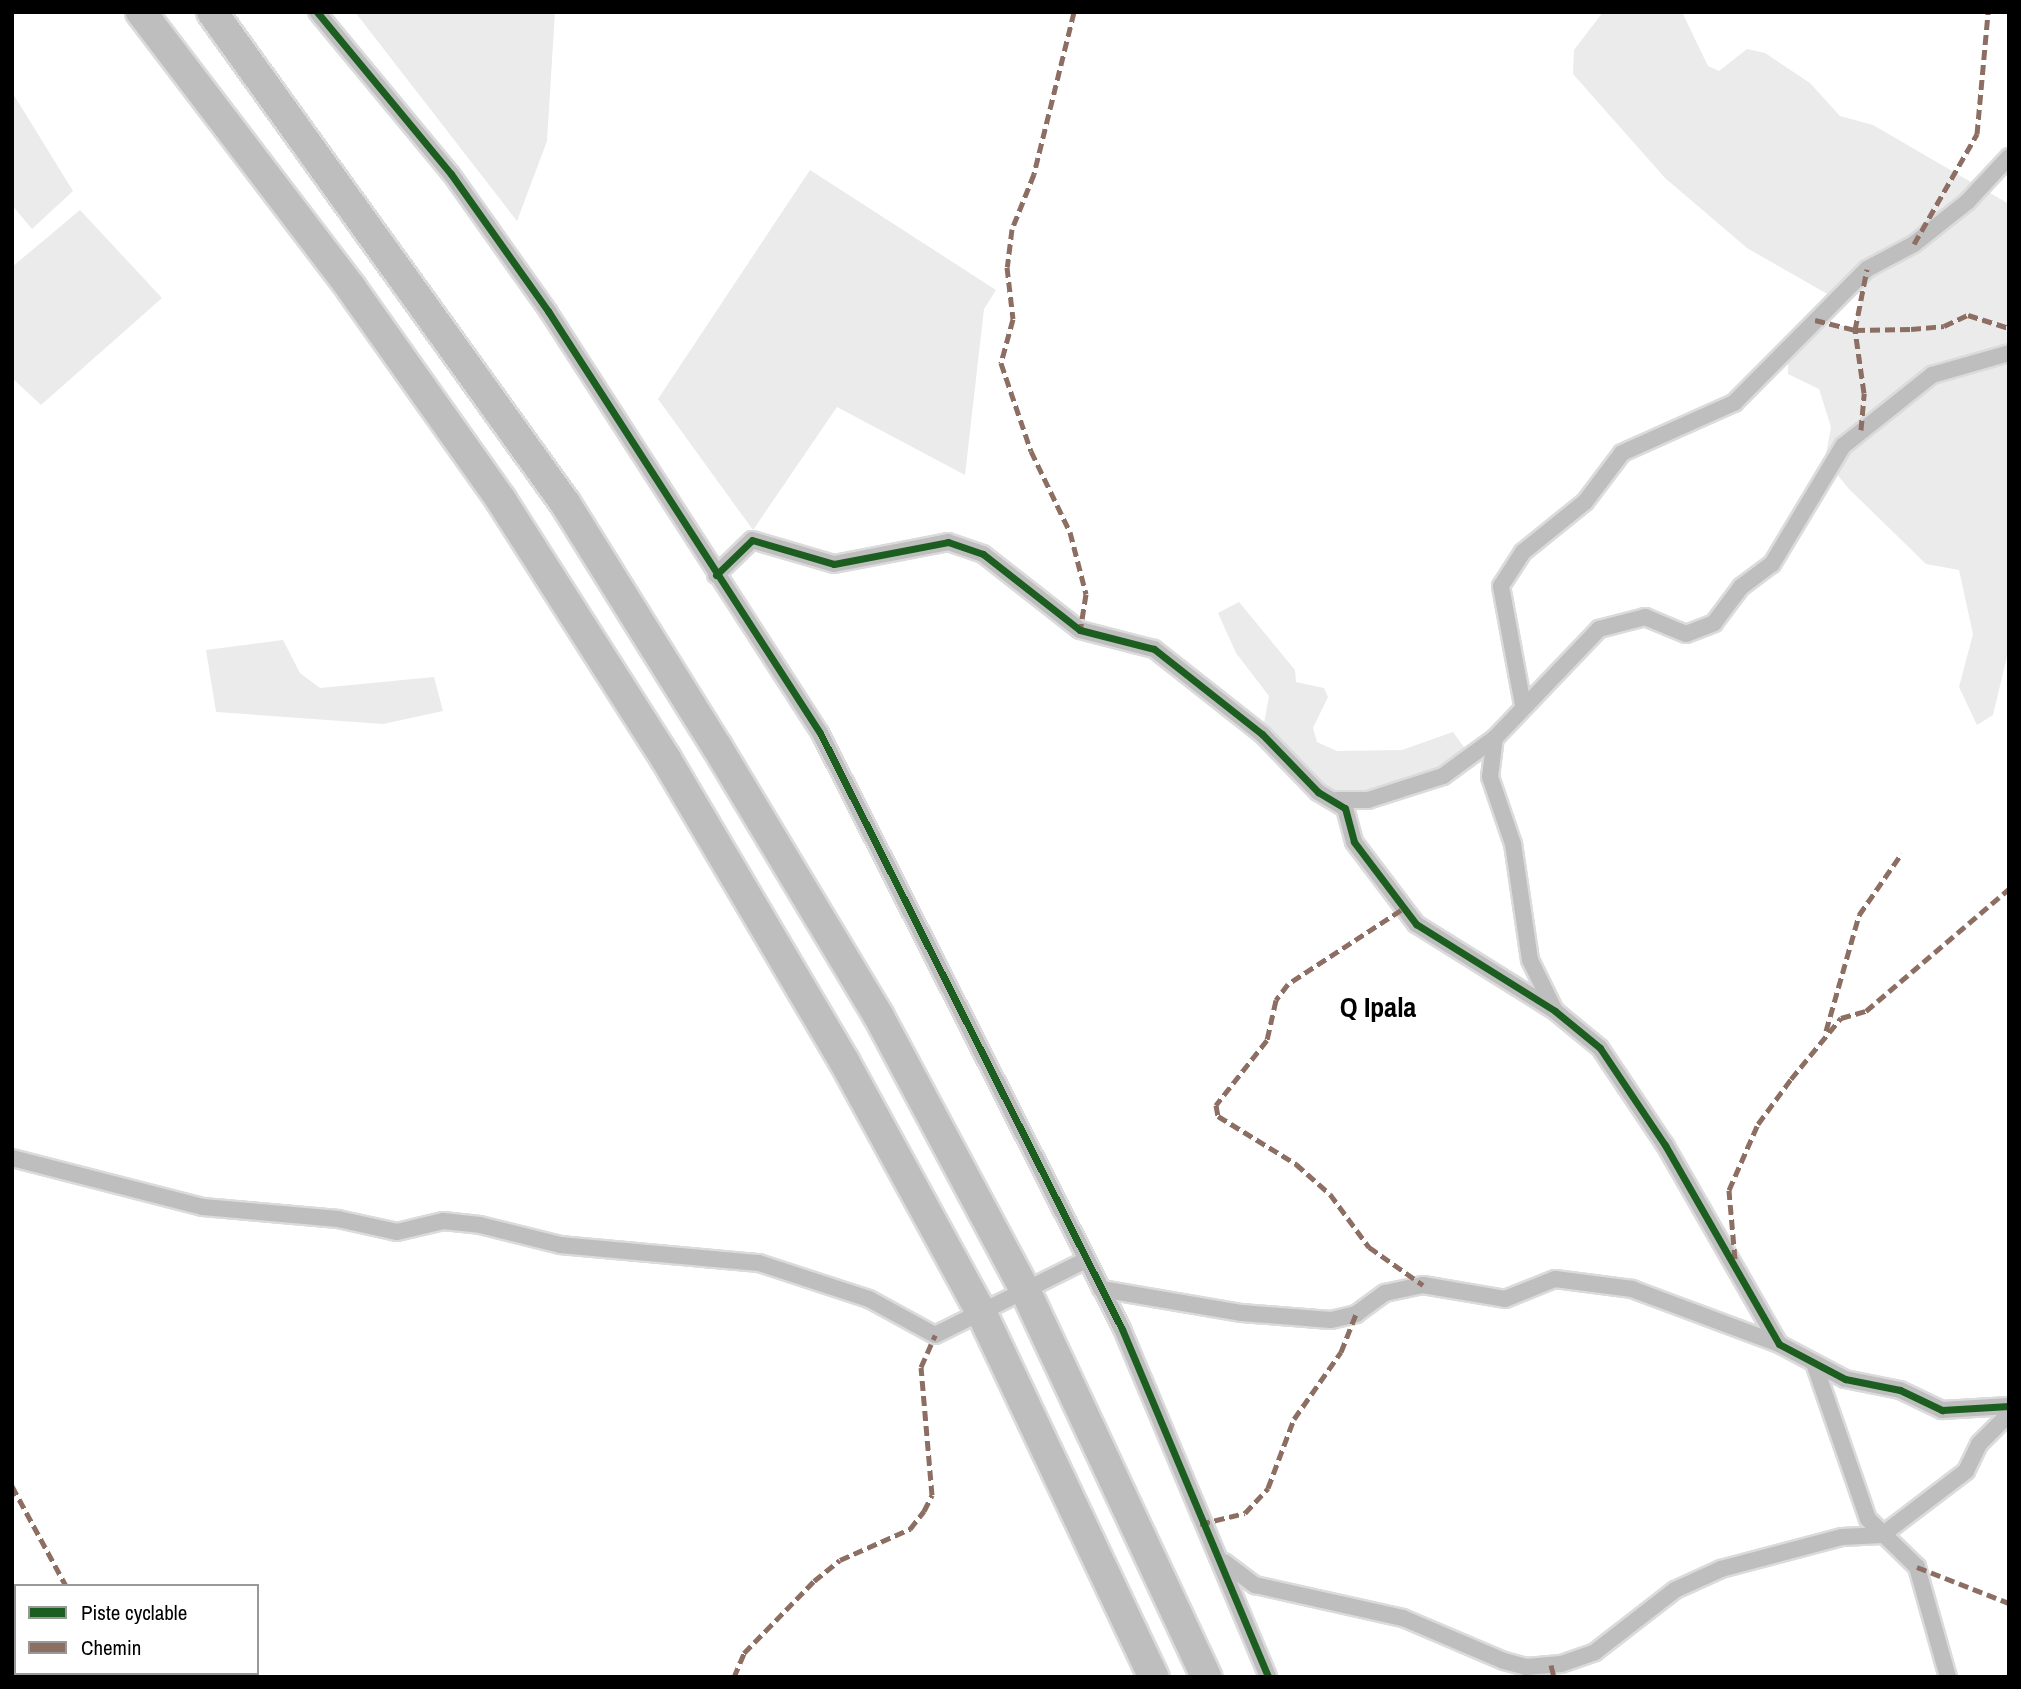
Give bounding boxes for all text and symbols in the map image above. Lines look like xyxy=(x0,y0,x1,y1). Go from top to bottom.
district label: Q Ipala xyxy=(1340,990,1416,1024)
legend xyxy=(14,1584,259,1675)
text: Piste cyclable xyxy=(81,1598,187,1627)
text: Chemin xyxy=(81,1633,141,1662)

